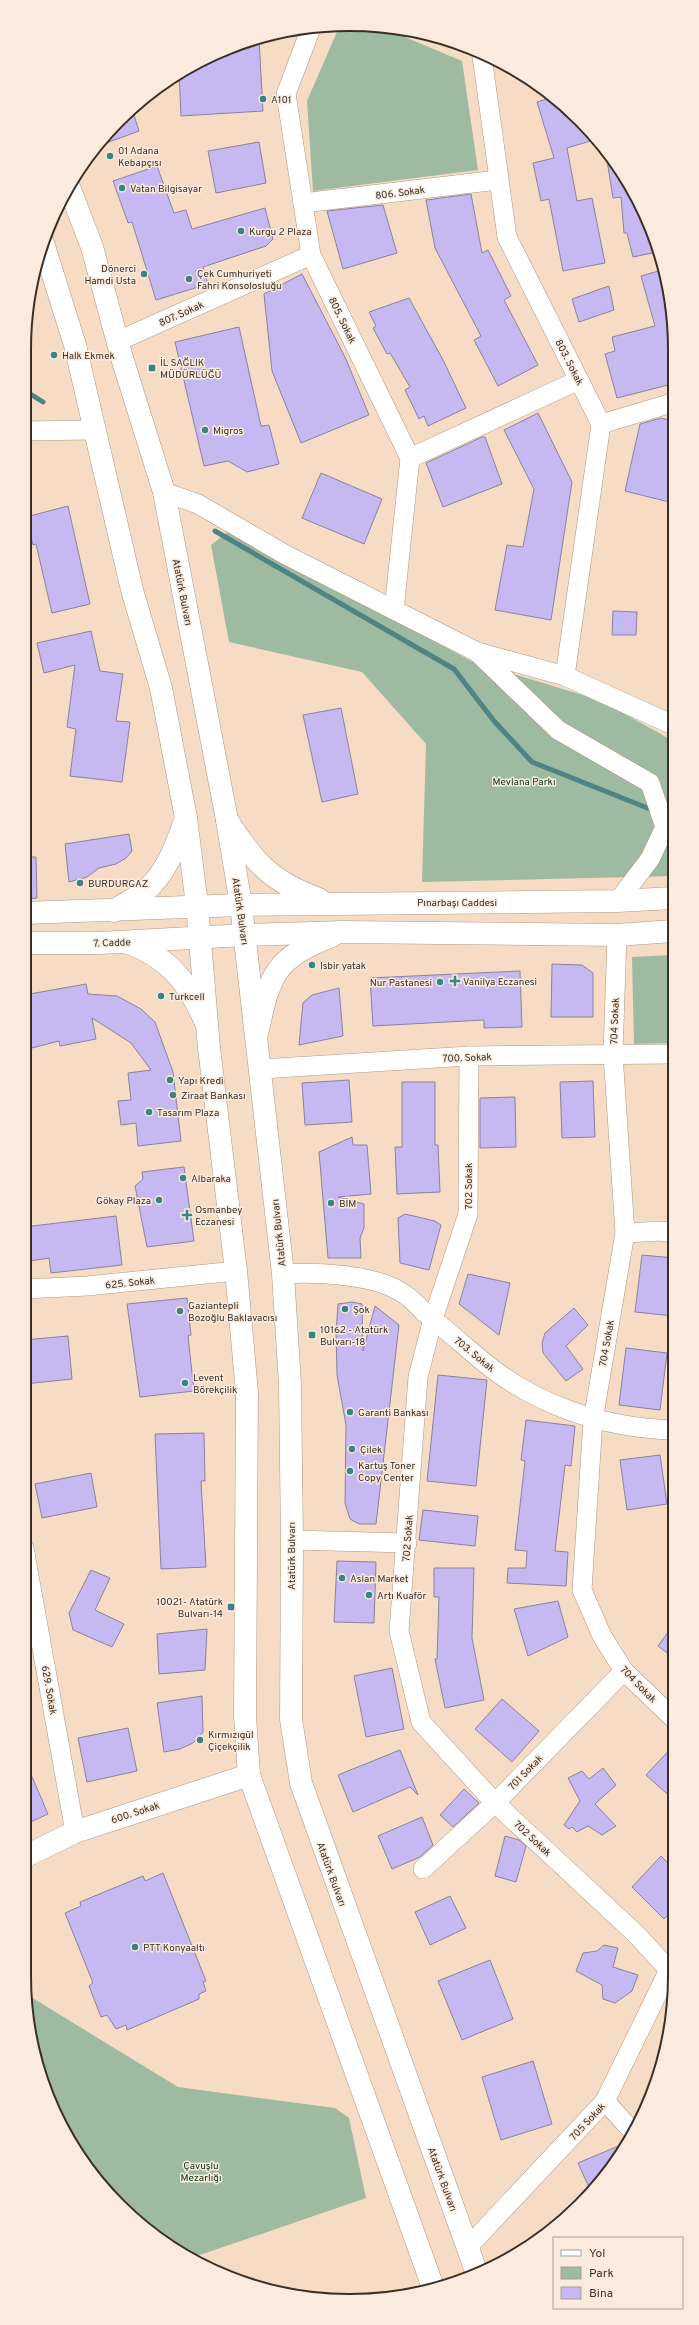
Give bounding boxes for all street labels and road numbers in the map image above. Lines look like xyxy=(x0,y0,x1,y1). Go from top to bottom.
street label: 806. Sokak xyxy=(375,184,426,203)
street label: 805. Sokak xyxy=(325,295,359,346)
street label: 807. Sokak xyxy=(157,299,206,330)
street label: 803. Sokak xyxy=(552,337,586,388)
street label: Atatürk Bulvarı xyxy=(169,558,194,627)
street label: Atatürk Bulvarı xyxy=(228,877,251,946)
street label: Pınarbaşı Caddesi xyxy=(417,897,497,910)
street label: 7. Cadde xyxy=(93,936,131,951)
street label: 704 Sokak xyxy=(608,997,623,1045)
street label: 700. Sokak xyxy=(442,1051,492,1066)
street label: 702 Sokak xyxy=(463,1163,476,1209)
street label: Atatürk Bulvarı xyxy=(269,1198,290,1267)
street label: 625. Sokak xyxy=(105,1274,156,1293)
street label: 704 Sokak xyxy=(597,1319,618,1367)
street label: 703. Sokak xyxy=(451,1335,497,1376)
street label: 702 Sokak xyxy=(400,1514,417,1562)
street label: Atatürk Bulvarı xyxy=(286,1522,299,1590)
street label: 704 Sokak xyxy=(617,1664,659,1706)
street label: 629. Sokak xyxy=(38,1665,59,1716)
street label: 701 Sokak xyxy=(506,1753,546,1794)
street label: 600. Sokak xyxy=(110,1799,161,1827)
street label: 702 Sokak xyxy=(510,1818,554,1860)
street label: Atatürk Bulvarı xyxy=(313,1840,348,1909)
street label: 705 Sokak xyxy=(567,2100,609,2144)
street label: Atatürk Bulvarı xyxy=(424,2145,459,2214)

